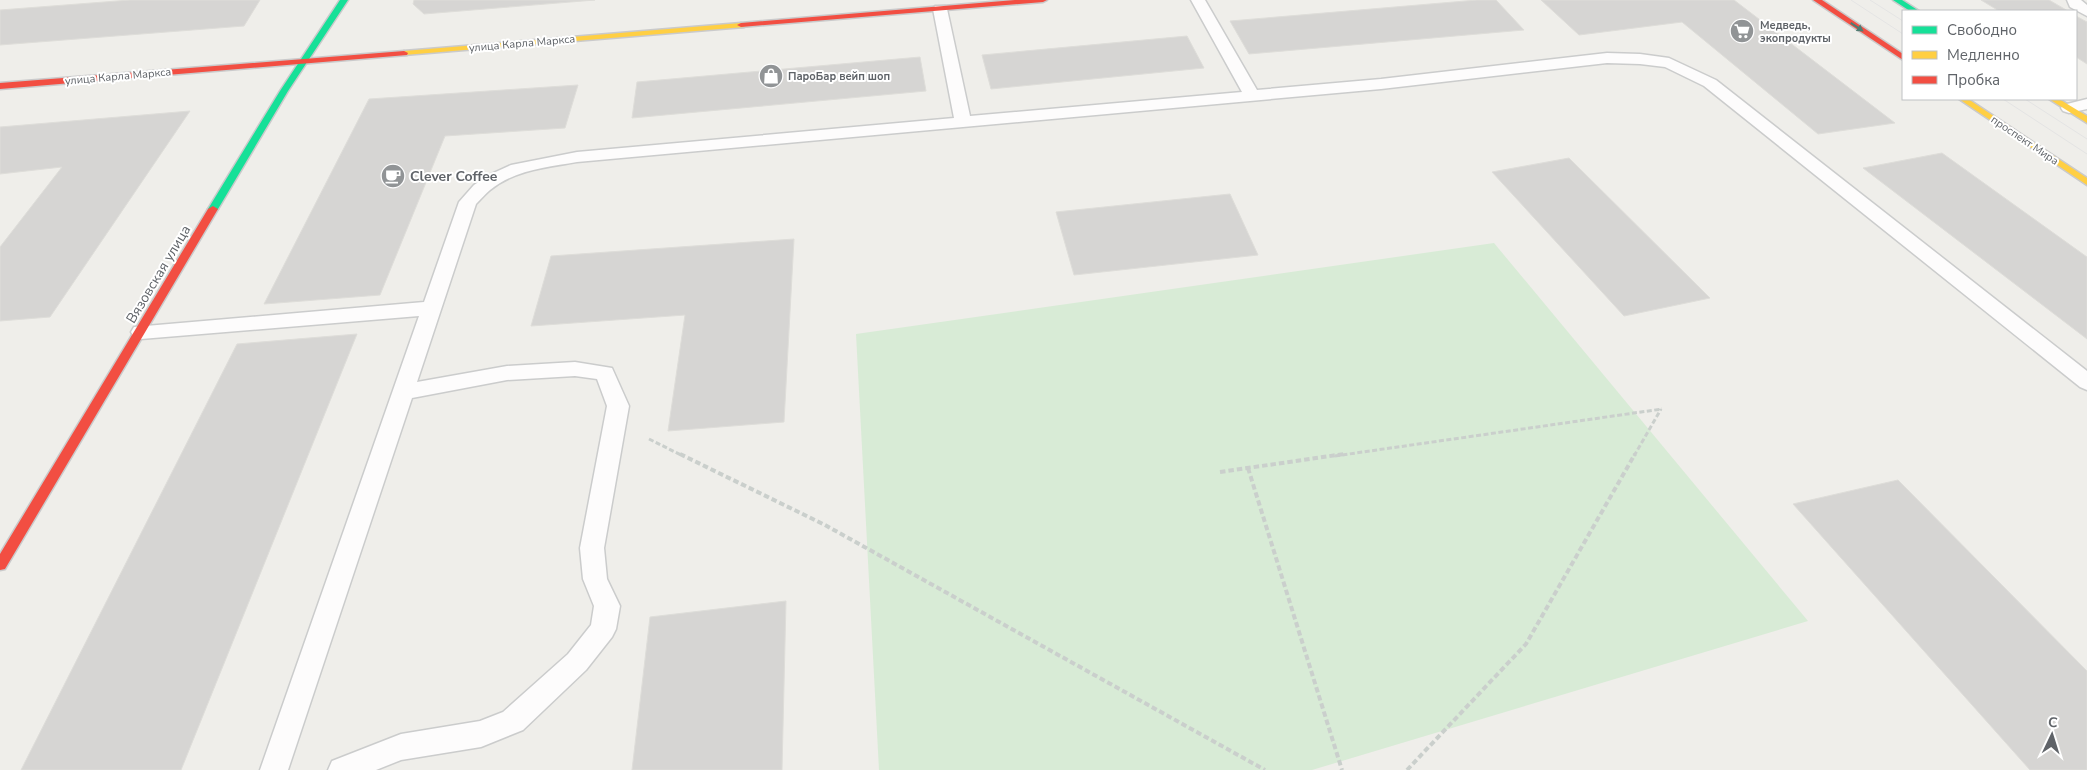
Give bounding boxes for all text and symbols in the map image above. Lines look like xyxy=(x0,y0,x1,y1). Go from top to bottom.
legend xyxy=(1902,10,2077,100)
supermarket icon: Медведь, экопродукты xyxy=(1729,18,1755,44)
place label: Медведь, экопродукты xyxy=(1760,18,1831,46)
text: Свободно xyxy=(1947,20,2017,40)
one-way arrow xyxy=(1851,22,1864,32)
street label: улица Карла Маркса xyxy=(468,31,576,56)
text: Медленно xyxy=(1947,45,2020,65)
shop icon: ПароБар вейп шоп xyxy=(758,63,784,89)
street label: улица Карла Маркса xyxy=(64,64,172,89)
place label: ПароБар вейп шоп xyxy=(788,69,890,84)
text: Пробка xyxy=(1947,70,2000,90)
street label: проспект Мира xyxy=(1988,112,2062,169)
cafe icon: Clever Coffee xyxy=(380,163,406,189)
place label: Clever Coffee xyxy=(410,167,498,186)
street label: Вязовская улица xyxy=(122,222,195,327)
north arrow xyxy=(2027,710,2077,760)
text: С xyxy=(2047,713,2059,732)

